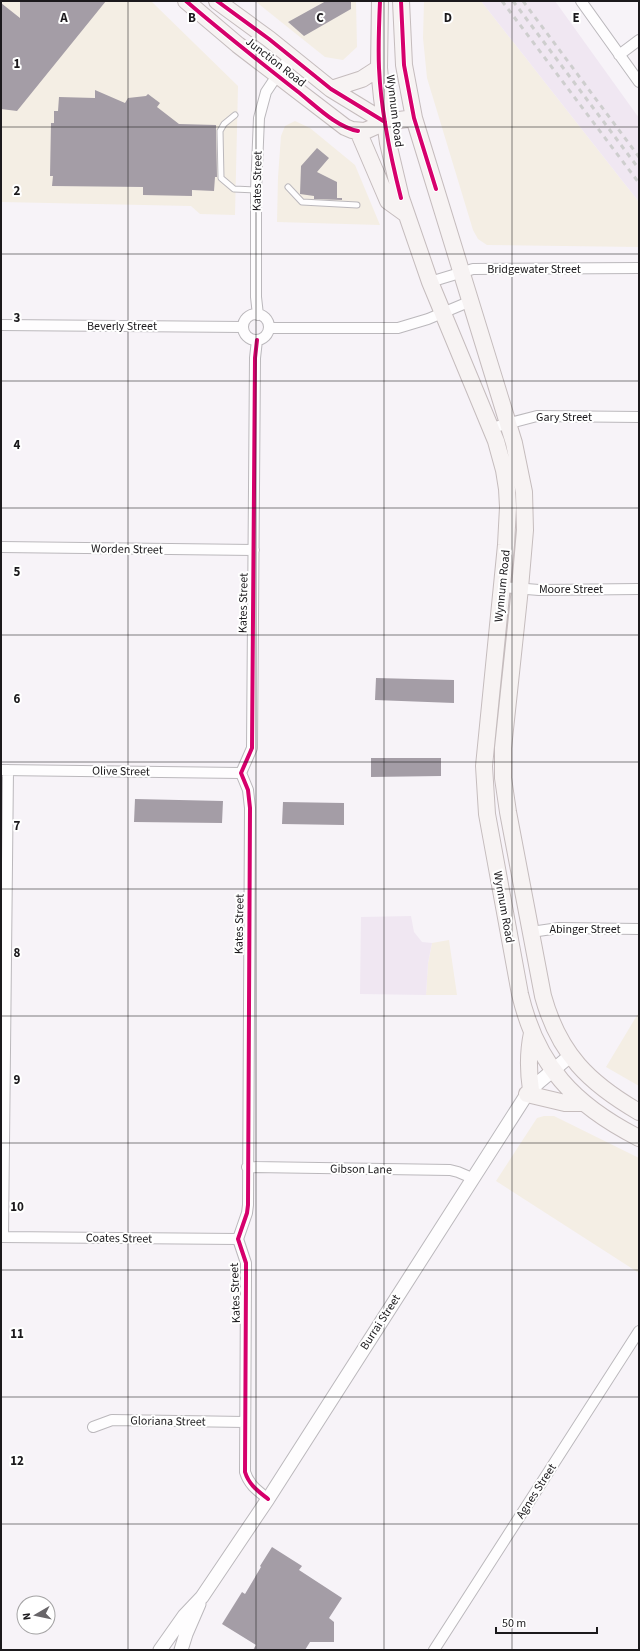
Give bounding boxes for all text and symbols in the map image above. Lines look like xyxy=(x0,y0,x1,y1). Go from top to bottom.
text: A xyxy=(59,9,68,27)
text: B xyxy=(188,9,196,27)
text: C xyxy=(316,9,324,27)
text: D xyxy=(444,9,452,27)
text: E xyxy=(572,9,580,27)
street label: Junction Road xyxy=(242,33,309,91)
text: 1 xyxy=(14,55,21,73)
street label: Wynnum Road xyxy=(382,74,407,148)
street label: Kates Street xyxy=(248,151,267,211)
text: 2 xyxy=(14,182,21,200)
street label: Bridgewater Street xyxy=(487,261,581,278)
text: 3 xyxy=(14,309,21,327)
street label: Beverly Street xyxy=(87,318,157,335)
street label: Gary Street xyxy=(536,409,592,426)
text: 4 xyxy=(14,436,21,454)
street label: Worden Street xyxy=(91,540,163,559)
street label: Wynnum Road xyxy=(490,549,515,623)
text: 5 xyxy=(14,563,21,581)
street label: Kates Street xyxy=(234,573,253,633)
street label: Moore Street xyxy=(539,581,603,598)
text: 6 xyxy=(14,690,21,708)
street label: Olive Street xyxy=(92,762,150,781)
text: 7 xyxy=(14,817,21,835)
street label: Wynnum Road xyxy=(489,870,518,944)
street label: Kates Street xyxy=(230,894,249,954)
street label: Abinger Street xyxy=(549,921,621,938)
text: 8 xyxy=(14,944,21,962)
text: 9 xyxy=(14,1071,21,1089)
street label: Gibson Lane xyxy=(330,1160,392,1179)
text: 10 xyxy=(10,1198,24,1216)
street label: Coates Street xyxy=(86,1229,152,1248)
street label: Kates Street xyxy=(226,1263,245,1323)
street label: Burrai Street xyxy=(356,1291,405,1353)
text: 11 xyxy=(10,1325,24,1343)
street label: Gloriana Street xyxy=(130,1412,206,1431)
text: 12 xyxy=(10,1452,24,1470)
street label: Agnes Street xyxy=(512,1460,561,1522)
north arrow xyxy=(16,1595,56,1635)
scale bar xyxy=(496,1609,597,1635)
text: N xyxy=(19,1612,35,1621)
text: 50 m xyxy=(502,1615,526,1632)

